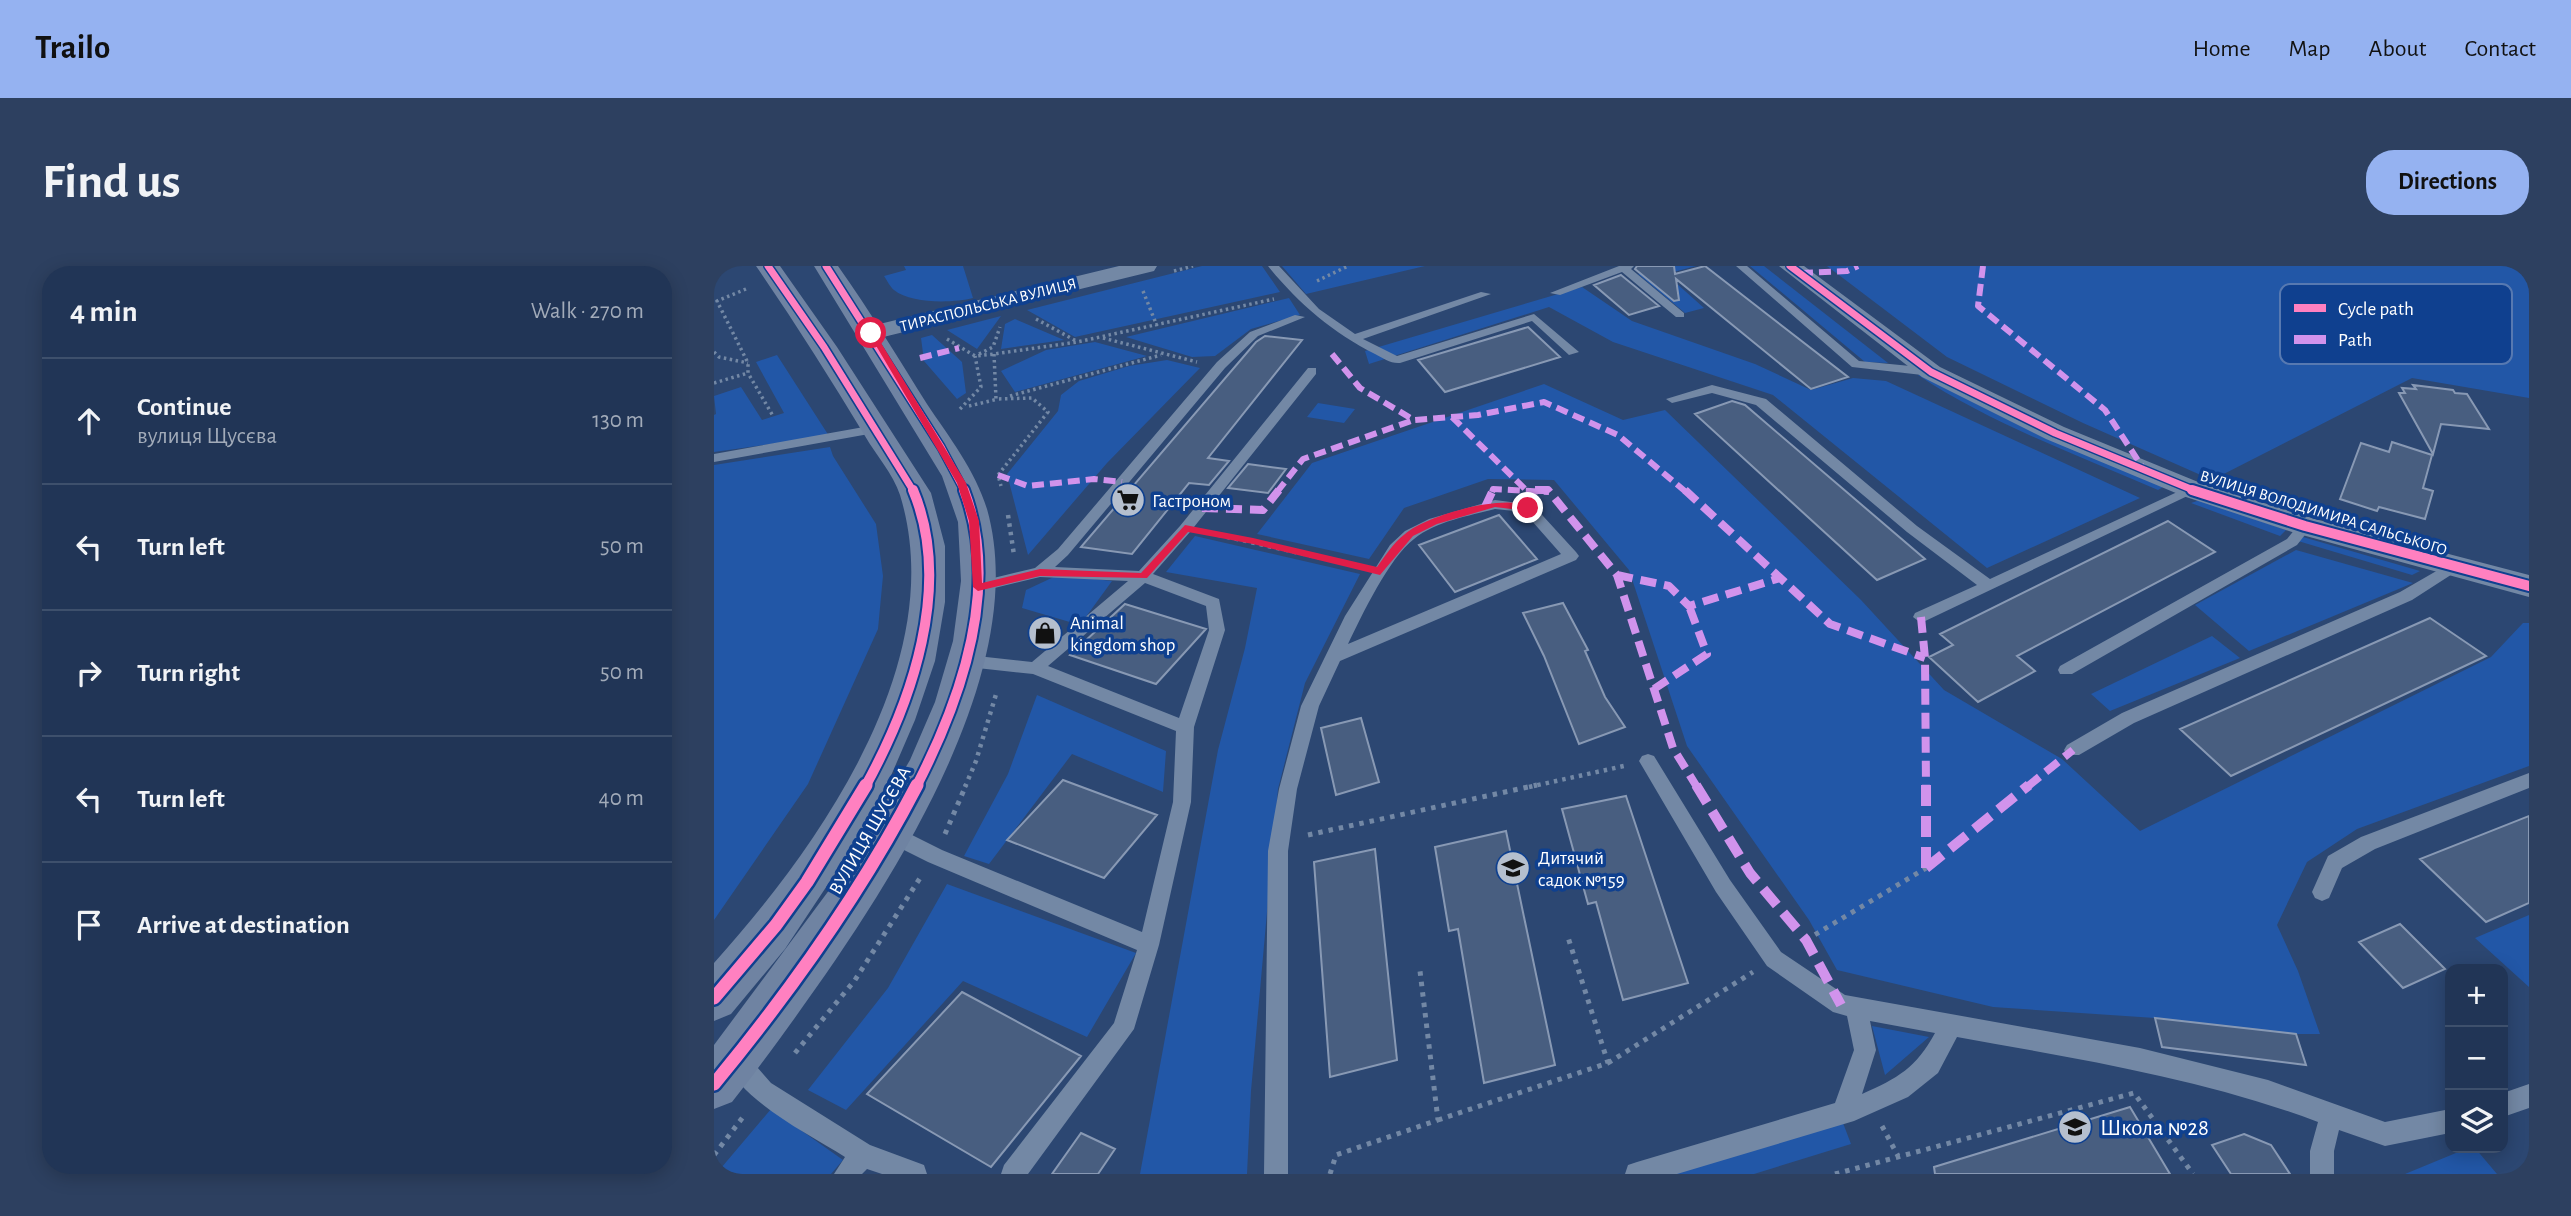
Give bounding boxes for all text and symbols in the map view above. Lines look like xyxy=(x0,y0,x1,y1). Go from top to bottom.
text: Trailo xyxy=(35,32,110,65)
text: Home xyxy=(2193,37,2251,61)
text: Map xyxy=(2289,37,2331,61)
text: About xyxy=(2369,37,2426,61)
text: Contact xyxy=(2464,37,2536,61)
button: Directions xyxy=(2366,150,2529,215)
text: Find us xyxy=(42,158,181,207)
street label: ТИРАСПОЛЬСЬКА ВУЛИЦЯ xyxy=(898,275,1078,335)
legend xyxy=(2280,284,2512,364)
text: 4 min xyxy=(70,297,138,327)
text: Walk · 270 m xyxy=(531,300,644,323)
text: Cycle path xyxy=(2338,300,2414,319)
route start xyxy=(855,317,886,348)
text: Path xyxy=(2338,331,2372,350)
text: Continue xyxy=(137,394,232,420)
icon: ahead xyxy=(70,402,108,440)
text: 130 m xyxy=(592,409,644,432)
text: вулиця Щусєва xyxy=(137,425,277,448)
street label: ВУЛИЦЯ ВОЛОДИМИРА САЛЬСЬКОГО xyxy=(2198,468,2449,558)
supermarket icon: Гастроном xyxy=(1109,481,1147,519)
place label: Гастроном xyxy=(1152,492,1231,511)
route end xyxy=(1512,492,1543,523)
icon: left xyxy=(70,528,108,566)
text: Turn left xyxy=(137,534,225,560)
text: 50 m xyxy=(600,535,644,558)
shop icon: Animal kingdom shop xyxy=(1026,614,1064,652)
place label: Animal kingdom shop xyxy=(1070,614,1176,655)
icon: right xyxy=(70,654,108,692)
text: Turn right xyxy=(137,660,240,686)
text: 50 m xyxy=(600,661,644,684)
street label: ВУЛИЦЯ ЩУСЄВА xyxy=(826,763,915,898)
icon: left xyxy=(70,780,108,818)
text: Turn left xyxy=(137,786,225,812)
text: 40 m xyxy=(599,787,644,810)
school or university icon: Дитячий садок №159 xyxy=(1494,849,1532,887)
place label: Дитячий садок №159 xyxy=(1538,849,1625,890)
icon: arrive xyxy=(70,906,108,944)
text: Arrive at destination xyxy=(137,912,350,938)
map controls xyxy=(2445,964,2508,1153)
button: + xyxy=(2445,964,2508,1027)
button: − xyxy=(2445,1027,2508,1090)
button: layers xyxy=(2445,1090,2508,1153)
school or university icon: Школа №28 xyxy=(2056,1108,2094,1146)
place label: Школа №28 xyxy=(2100,1117,2209,1140)

